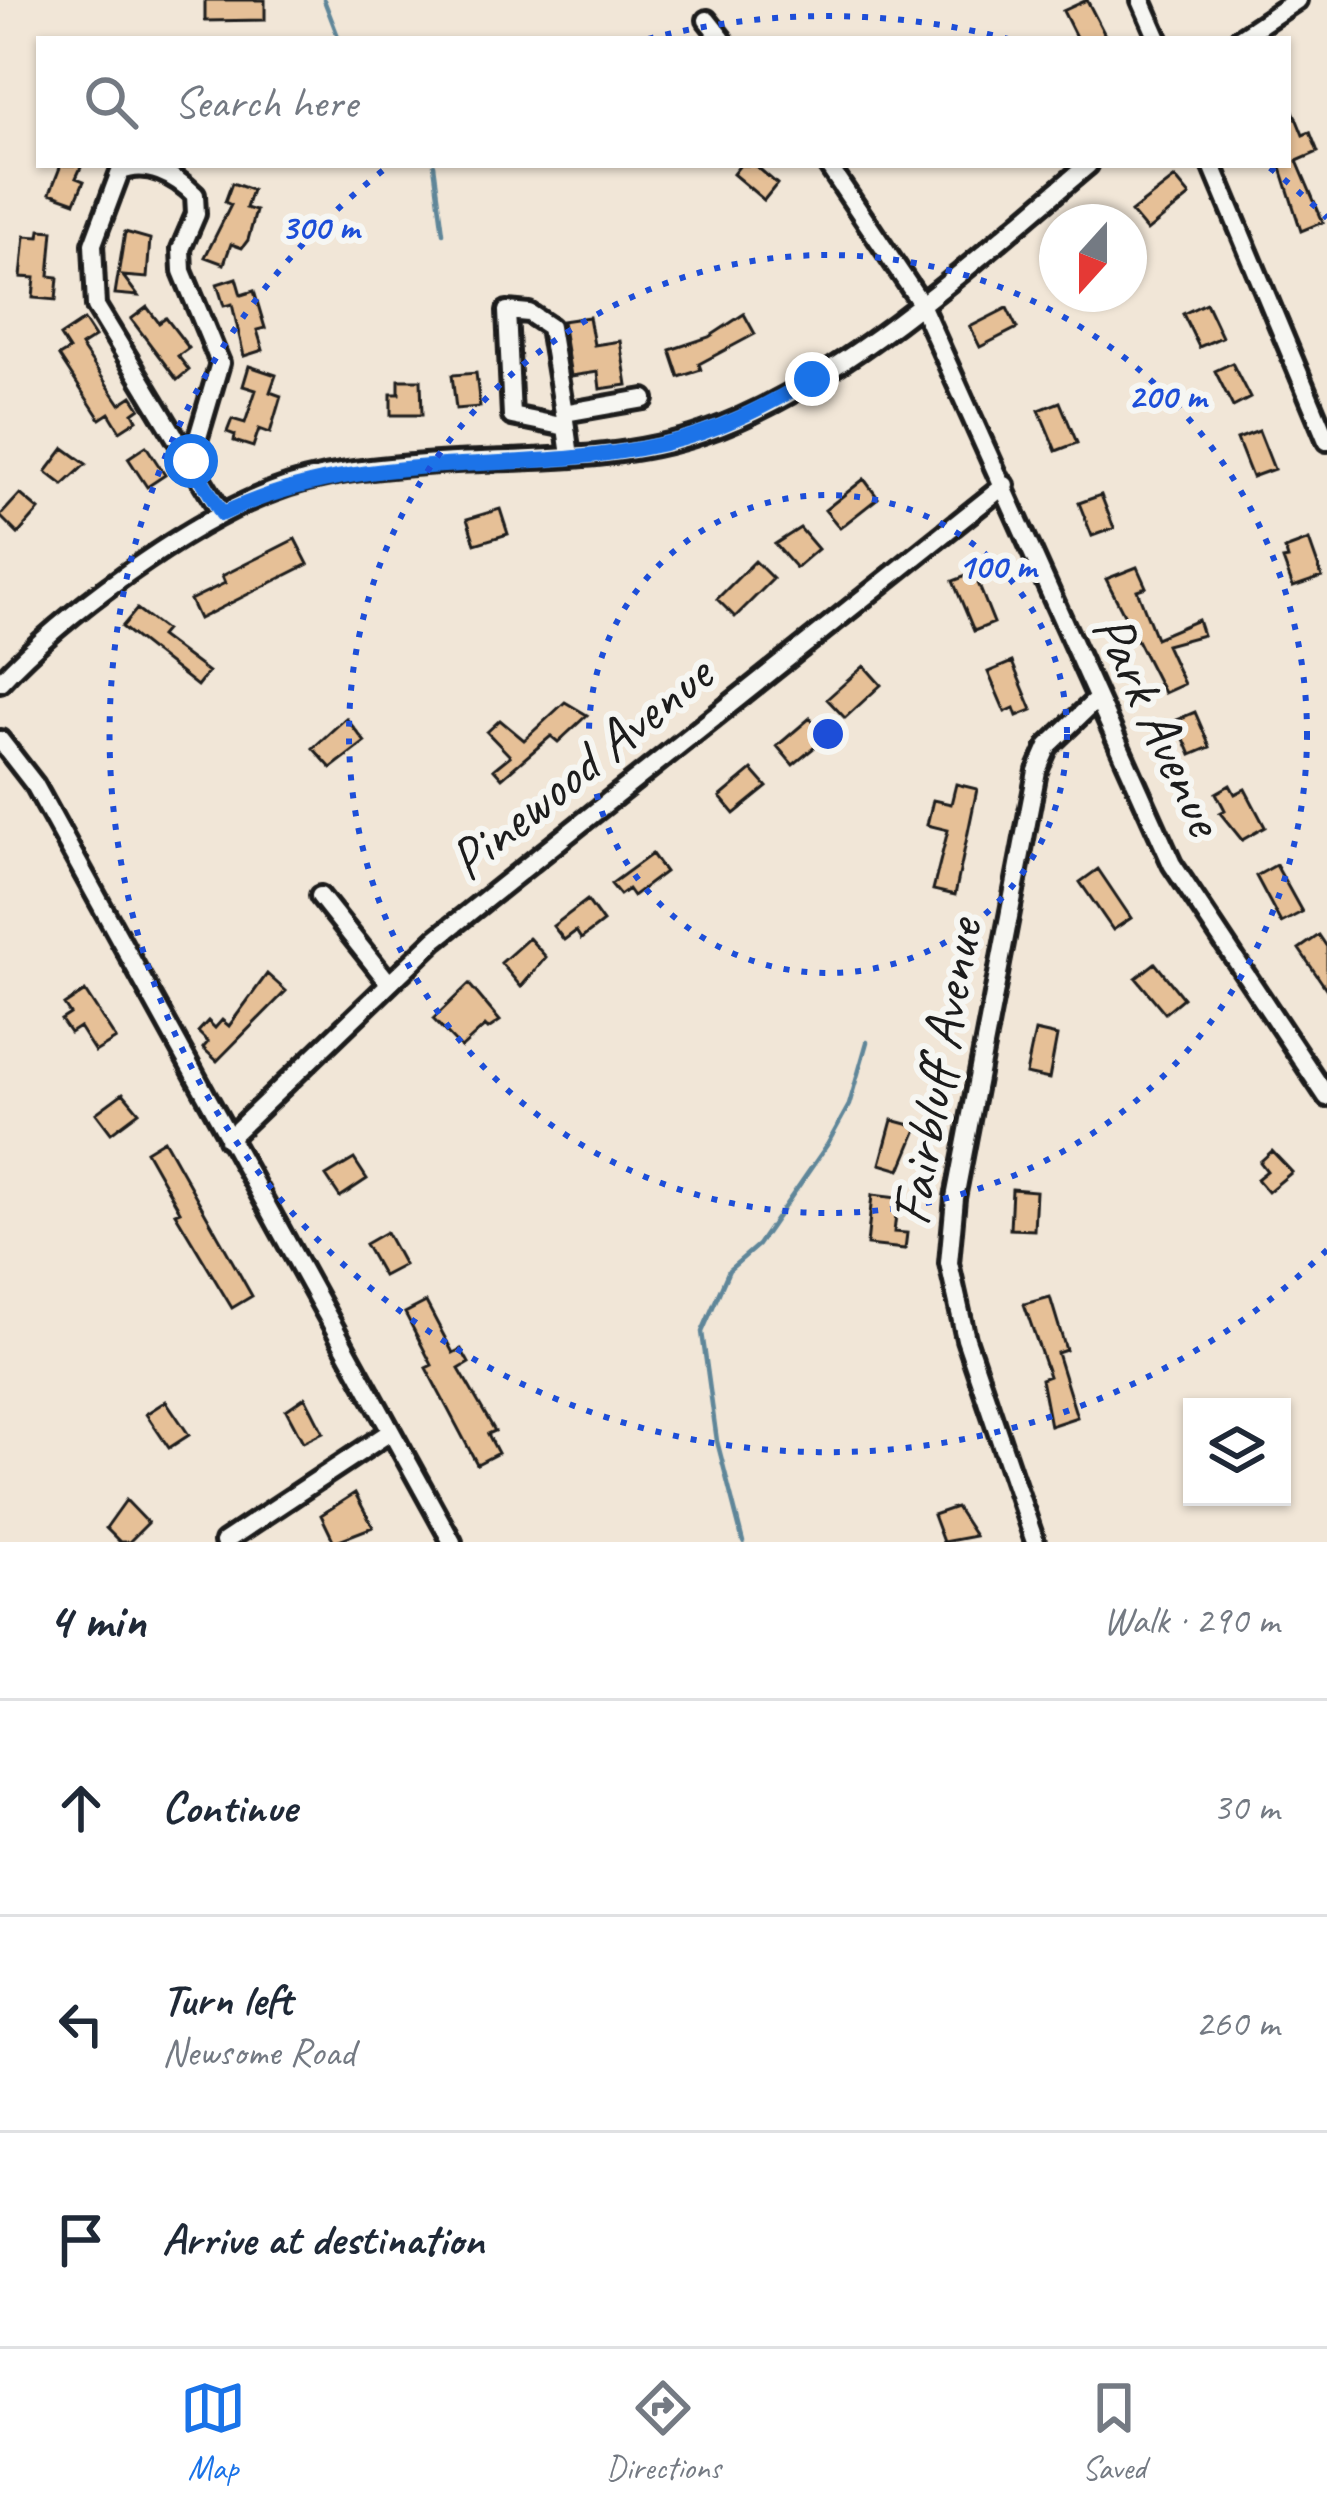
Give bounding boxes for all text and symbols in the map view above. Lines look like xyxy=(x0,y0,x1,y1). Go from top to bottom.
search box xyxy=(36,36,1291,168)
icon: search xyxy=(78,69,144,135)
text: Search here xyxy=(174,74,357,131)
text: 300 m xyxy=(281,204,362,250)
north arrow xyxy=(1039,204,1147,312)
route end xyxy=(785,352,839,406)
text: 200 m xyxy=(1128,373,1209,419)
route start xyxy=(164,434,218,488)
text: 100 m xyxy=(958,543,1039,589)
street label: Park Avenue xyxy=(1077,602,1243,849)
street label: Pinewood Avenue xyxy=(433,637,729,895)
centre of rings xyxy=(807,713,849,755)
street label: Fairbluff Avenue xyxy=(874,910,999,1230)
map controls xyxy=(1183,1398,1291,1506)
button: layers xyxy=(1183,1398,1291,1506)
text: 4 min xyxy=(48,1588,146,1652)
text: Walk · 290 m xyxy=(1103,1596,1279,1645)
icon: ahead xyxy=(48,1775,114,1841)
text: Continue xyxy=(162,1779,296,1836)
text: 30 m xyxy=(1213,1783,1279,1832)
text: Turn left xyxy=(162,1971,292,2028)
icon: left xyxy=(48,1991,114,2057)
text: 260 m xyxy=(1195,1999,1279,2048)
text: Newsome Road xyxy=(162,2028,355,2077)
icon: arrive xyxy=(48,2207,114,2273)
text: Arrive at destination xyxy=(162,2211,484,2268)
tab: Map xyxy=(180,2375,246,2489)
tab: Directions xyxy=(606,2375,721,2489)
tab: Saved xyxy=(1081,2375,1147,2489)

